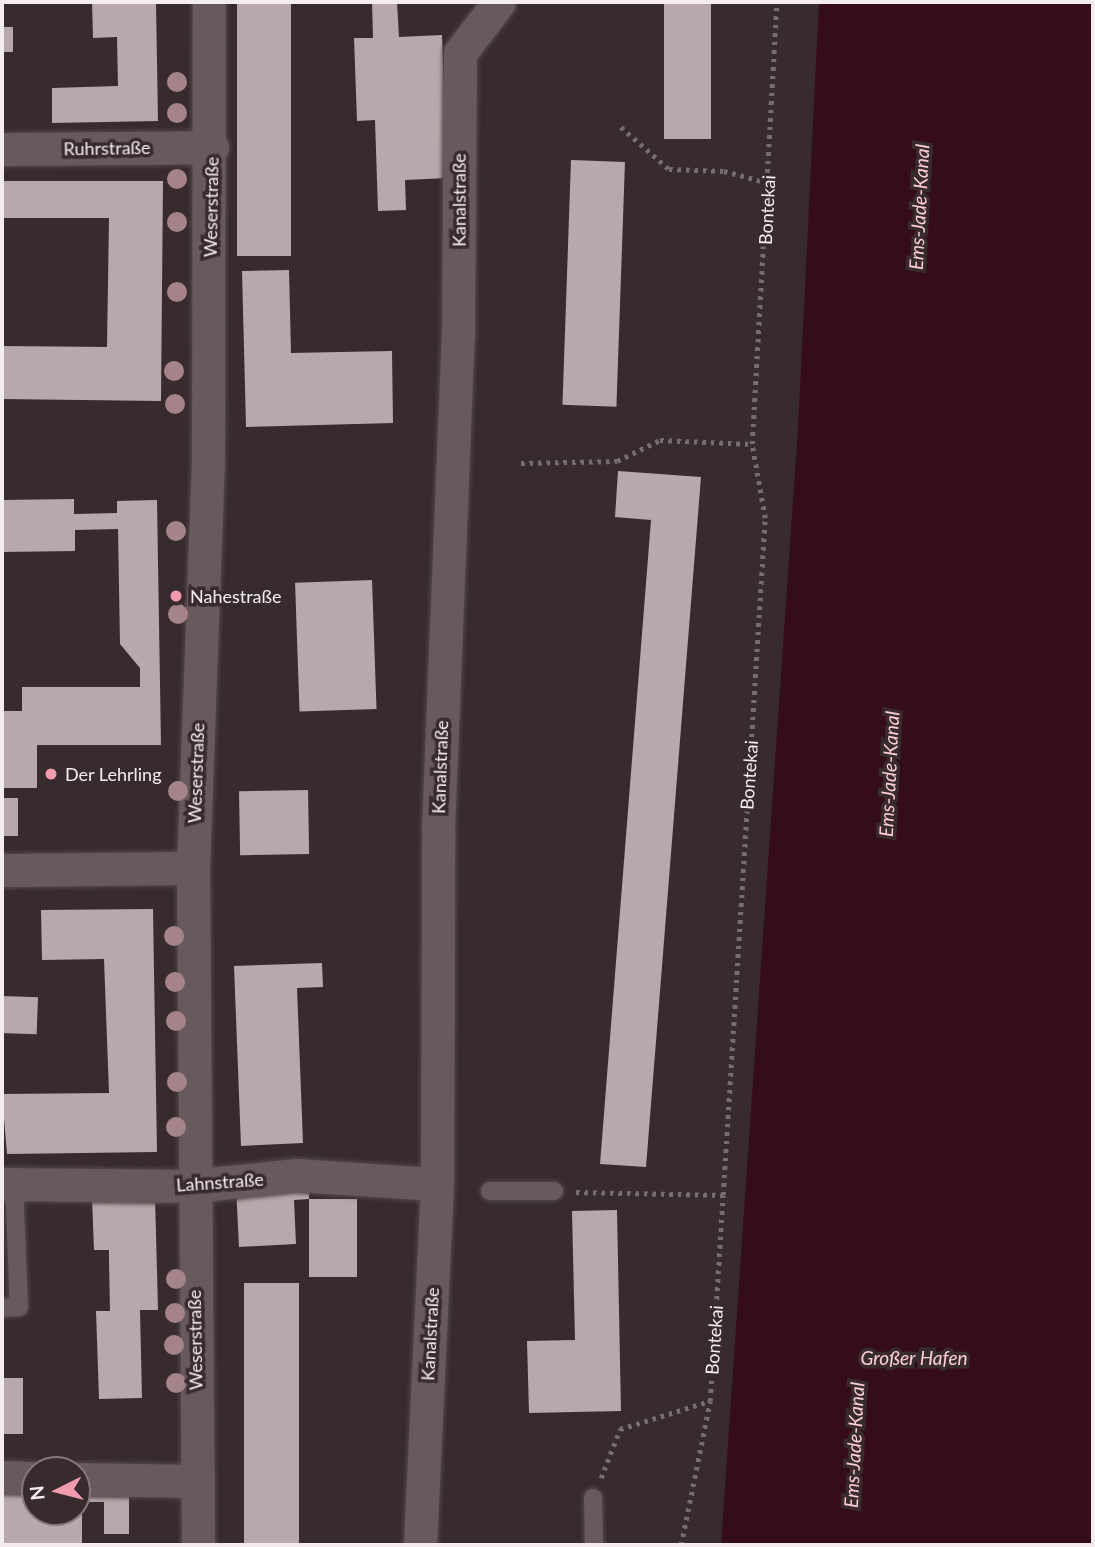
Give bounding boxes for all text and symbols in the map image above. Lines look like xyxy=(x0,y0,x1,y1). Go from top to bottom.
street label: Ruhrstraße xyxy=(63,136,151,160)
water label: Ems-Jade-Kanal xyxy=(904,144,934,270)
street label: Kanalstraße xyxy=(448,153,470,247)
street label: Weserstraße xyxy=(199,157,223,257)
street label: Bontekai xyxy=(754,175,780,245)
place label: Nahestraße xyxy=(190,585,282,607)
marker: Nahestraße xyxy=(168,588,184,604)
water label: Ems-Jade-Kanal xyxy=(874,711,904,837)
street label: Kanalstraße xyxy=(428,720,452,814)
street label: Weserstraße xyxy=(183,722,209,824)
street label: Bontekai xyxy=(736,739,762,811)
place label: Der Lehrling xyxy=(65,763,162,785)
marker: Der Lehrling xyxy=(43,766,59,782)
street label: Lahnstraße xyxy=(175,1168,265,1196)
street label: Kanalstraße xyxy=(417,1287,443,1381)
street label: Weserstraße xyxy=(183,1290,207,1390)
street label: Bontekai xyxy=(701,1304,727,1376)
water label: Großer Hafen xyxy=(860,1347,968,1369)
water label: Ems-Jade-Kanal xyxy=(839,1382,869,1508)
north arrow xyxy=(21,1456,91,1526)
text: N xyxy=(24,1485,49,1502)

